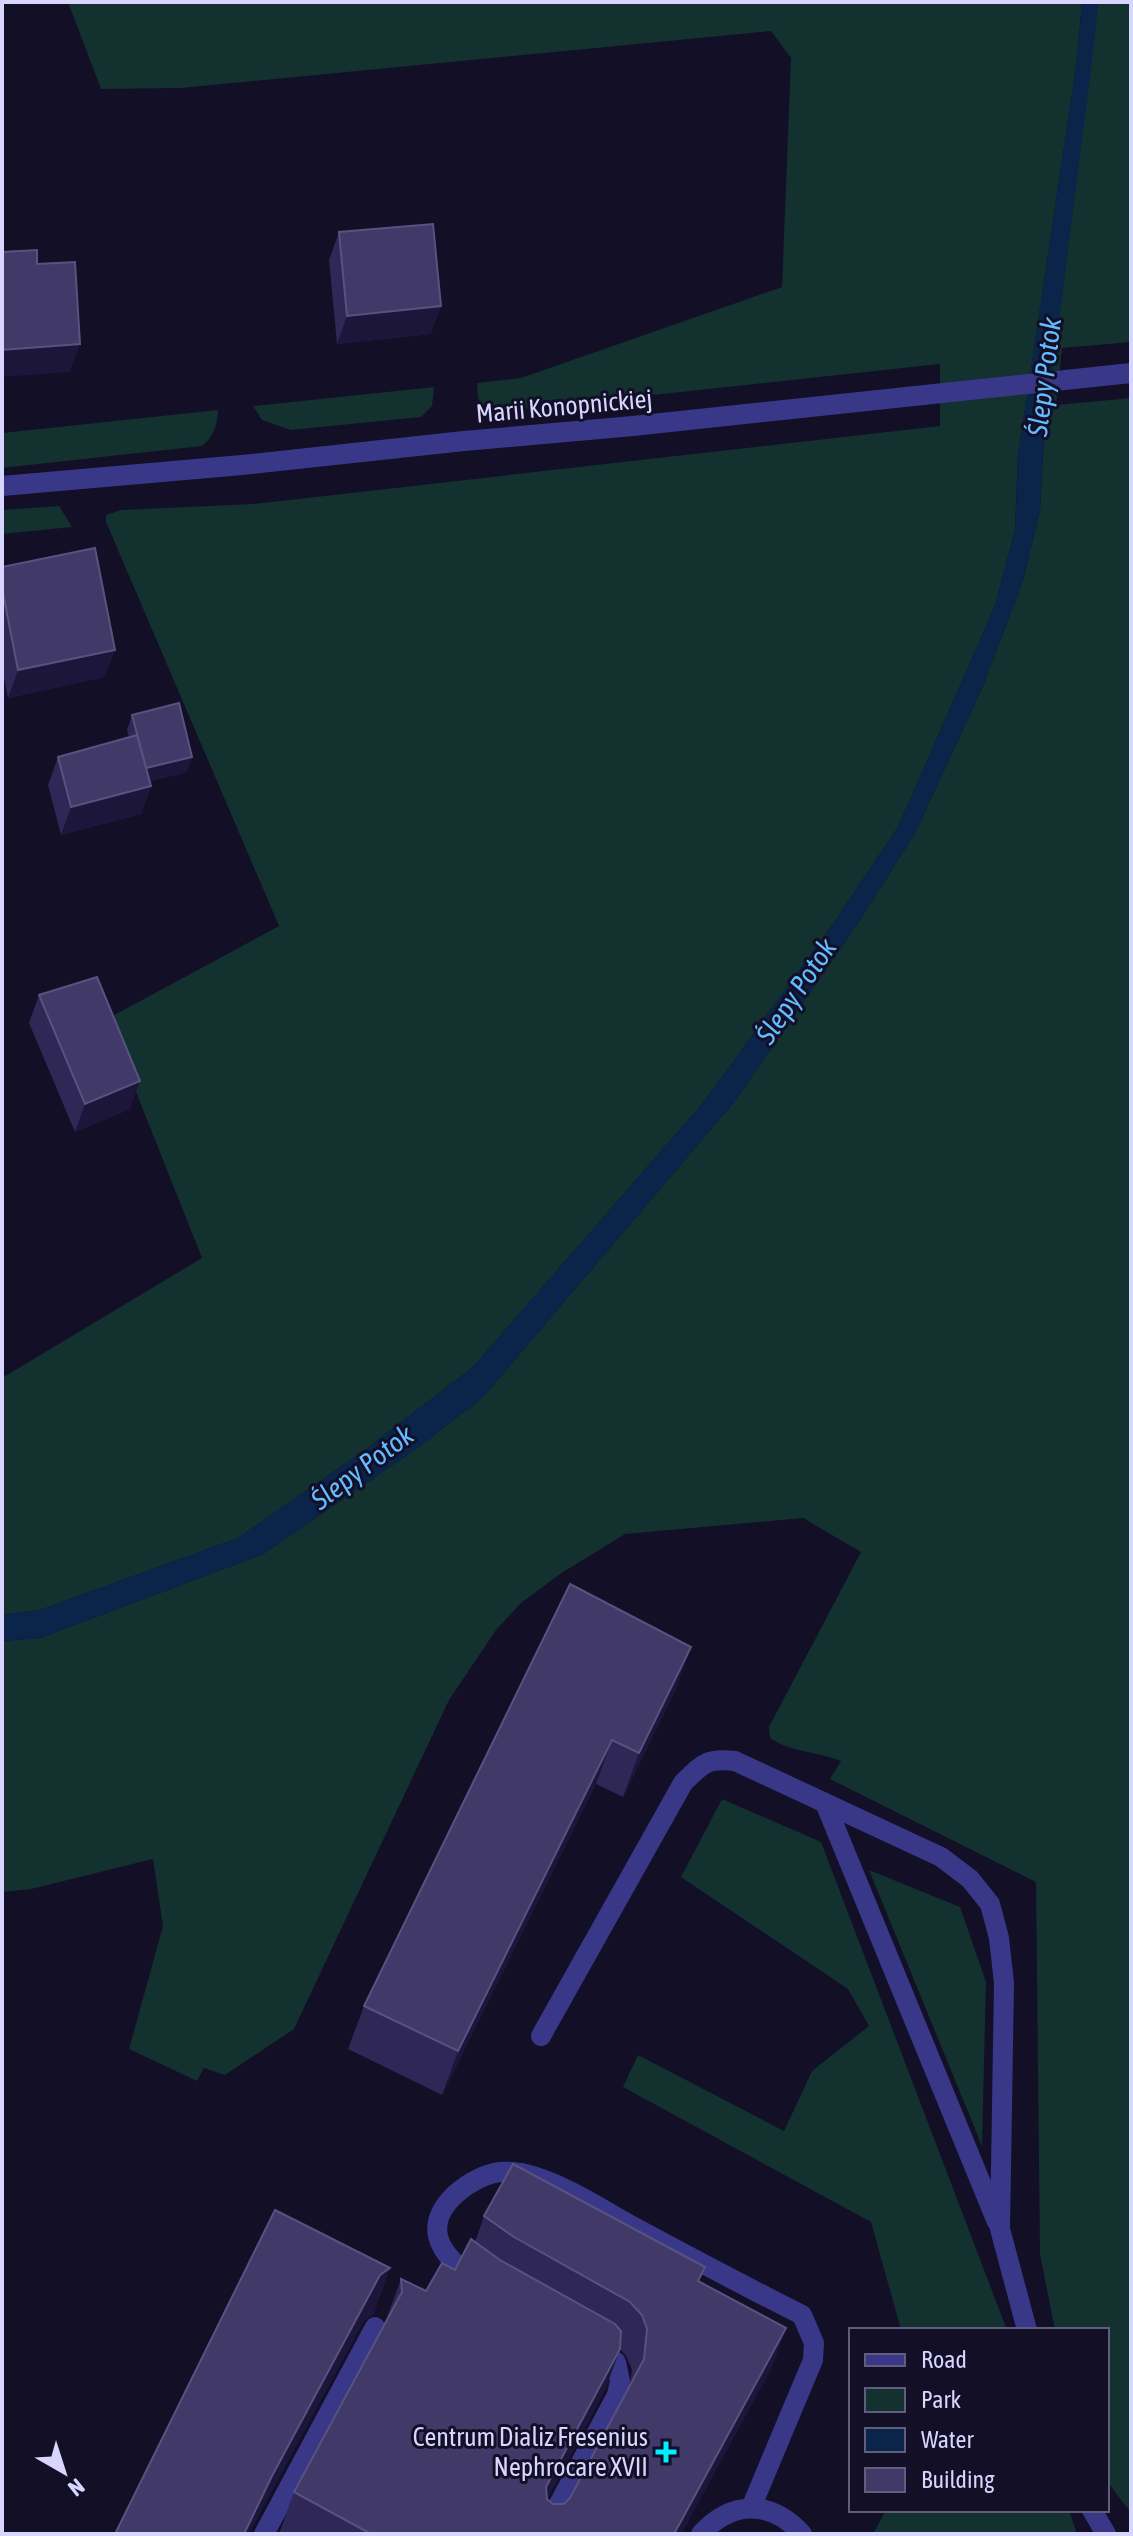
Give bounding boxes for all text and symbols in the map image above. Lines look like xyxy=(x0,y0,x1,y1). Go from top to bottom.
water label: Ślepy Potok xyxy=(1021,315,1067,439)
street label: Marii Konopnickiej xyxy=(475,383,653,429)
water label: Ślepy Potok xyxy=(749,932,843,1050)
water label: Ślepy Potok xyxy=(304,1418,420,1516)
legend xyxy=(849,2328,1109,2512)
text: Road xyxy=(921,2346,967,2373)
text: Park xyxy=(921,2386,962,2413)
place label: Centrum Dializ Fresenius Nephrocare XVII xyxy=(413,2422,648,2482)
text: Water xyxy=(921,2426,974,2453)
north arrow xyxy=(24,2432,104,2512)
marker: Centrum Dializ Fresenius Nephrocare XVII xyxy=(655,2441,677,2463)
text: Building xyxy=(921,2466,995,2493)
text: N xyxy=(63,2473,90,2502)

